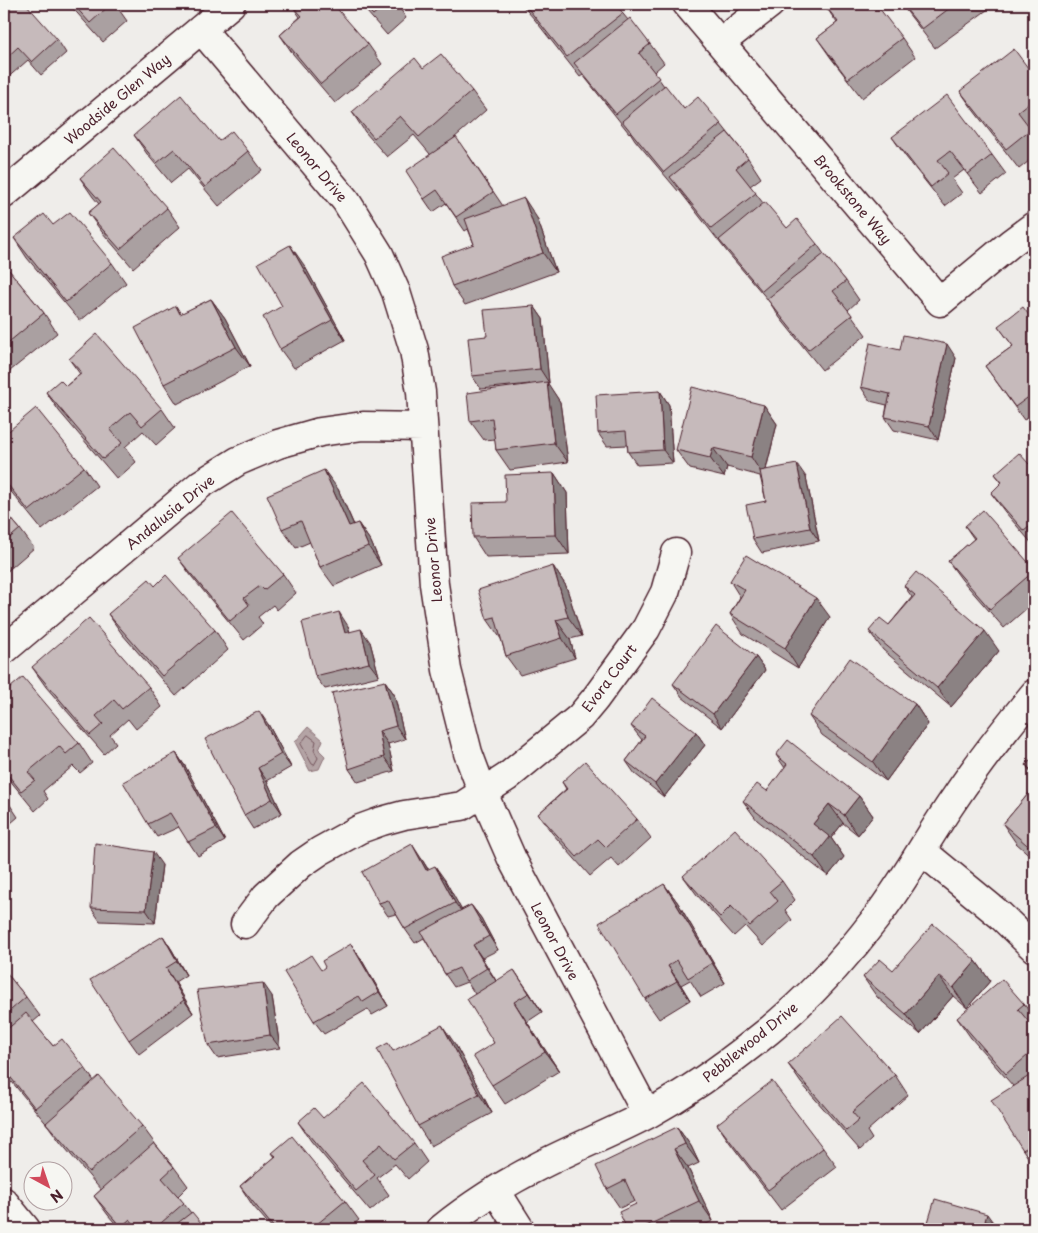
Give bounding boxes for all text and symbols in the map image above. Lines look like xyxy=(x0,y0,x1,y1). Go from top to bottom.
street label: Woodside Glen Way xyxy=(60,48,174,150)
street label: Leonor Drive xyxy=(282,128,352,206)
street label: Brookstone Way xyxy=(809,149,897,249)
street label: Andalusia Drive xyxy=(121,469,219,554)
street label: Leonor Drive xyxy=(419,517,447,603)
street label: Evora Court xyxy=(576,639,642,716)
street label: Leonor Drive xyxy=(526,898,584,984)
street label: Pebblewood Drive xyxy=(698,997,802,1087)
north arrow xyxy=(22,1160,72,1210)
text: N xyxy=(46,1185,68,1208)

